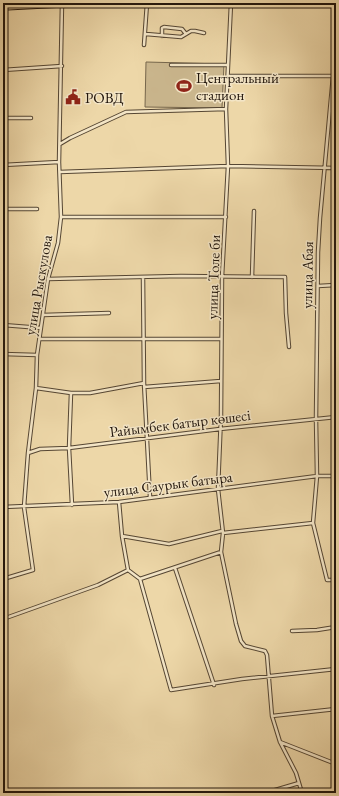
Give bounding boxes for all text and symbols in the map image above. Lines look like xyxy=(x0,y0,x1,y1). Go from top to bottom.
place label: Центральный стадион xyxy=(196,68,279,104)
sports icon: Центральный стадион xyxy=(175,77,193,95)
public building icon: РОВД xyxy=(64,88,82,106)
place label: РОВД xyxy=(85,88,124,107)
street label: улица Рыскулова xyxy=(20,233,56,337)
street label: улица Толе би xyxy=(202,234,224,320)
street label: улица Абая xyxy=(297,241,317,309)
street label: Райымбек батыр көшесі xyxy=(108,405,252,441)
street label: улица Саурык батыра xyxy=(102,467,234,501)

